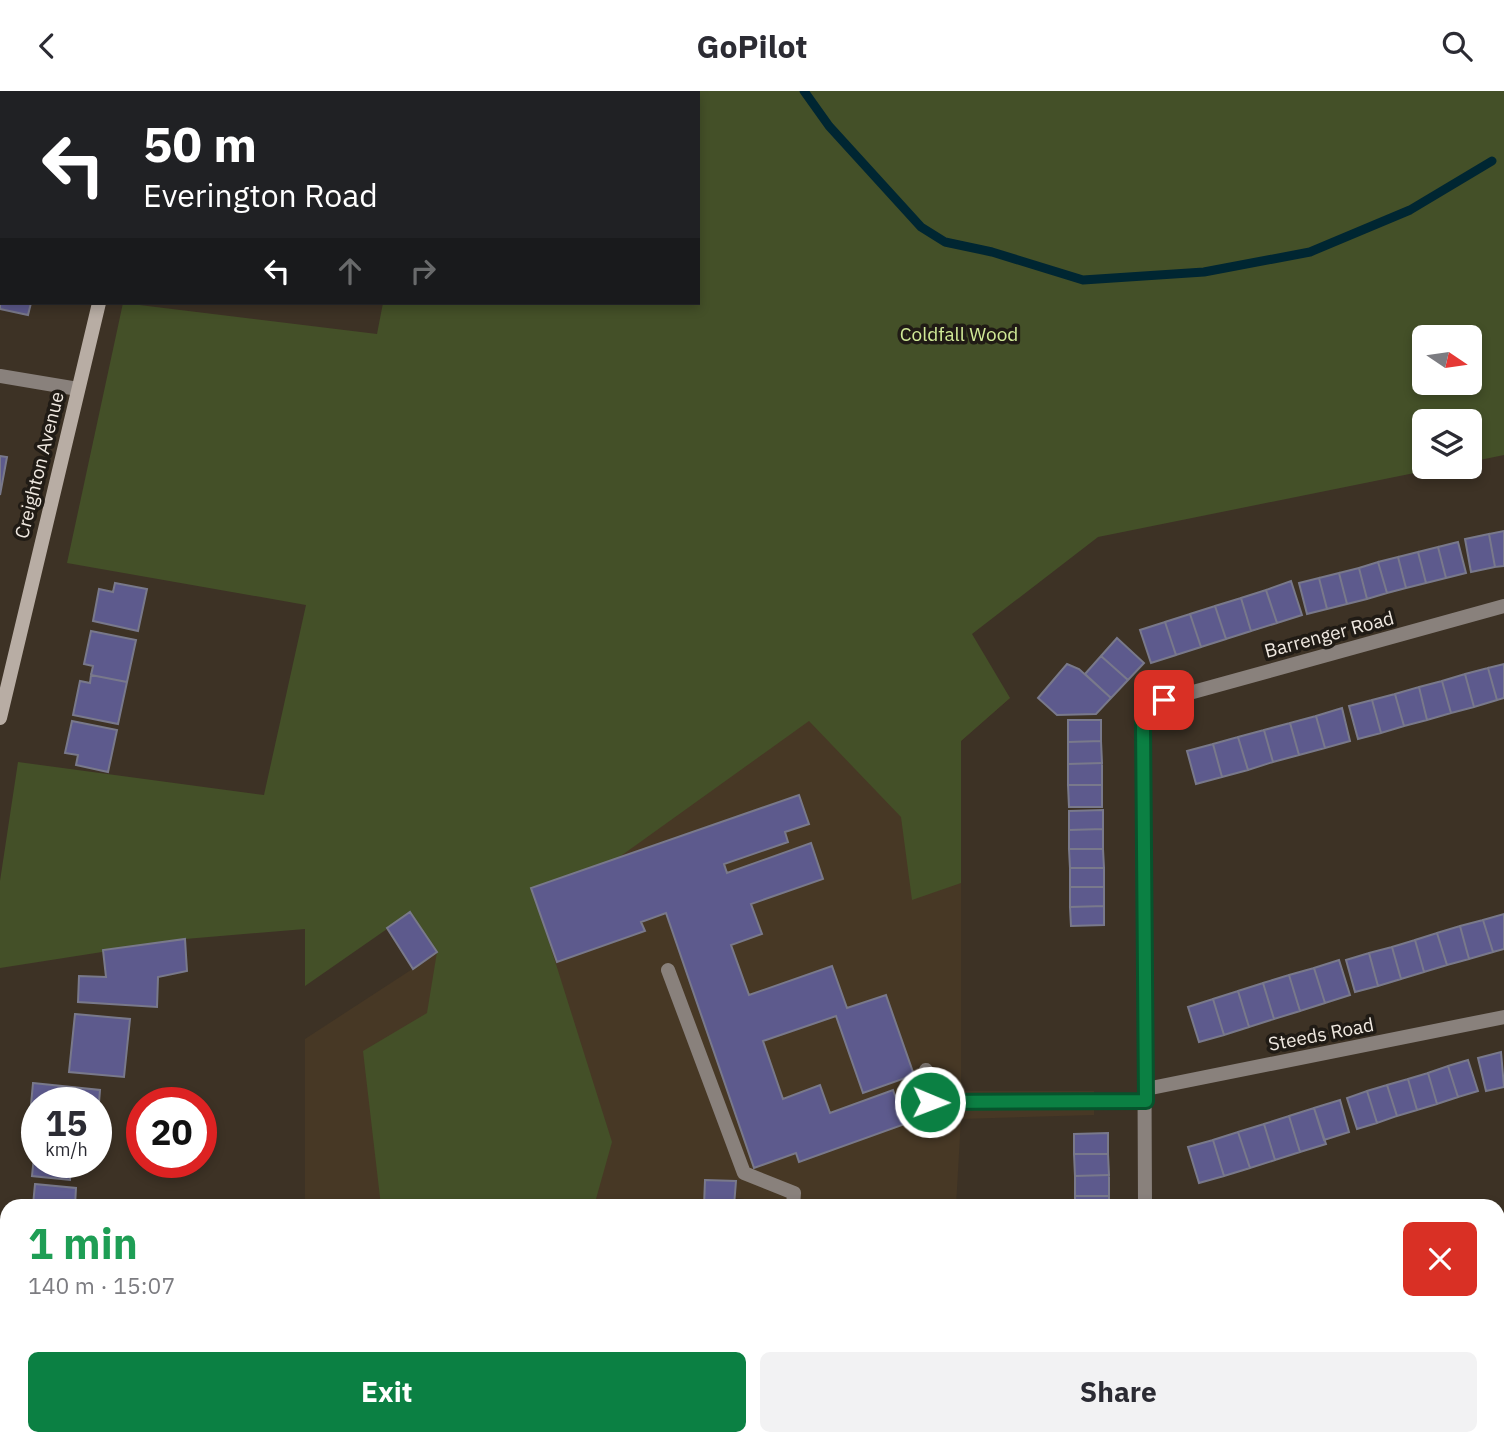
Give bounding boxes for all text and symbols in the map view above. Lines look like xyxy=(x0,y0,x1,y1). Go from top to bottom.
text: GoPilot xyxy=(696,25,808,67)
icon: back xyxy=(28,27,66,65)
icon: search xyxy=(1438,27,1476,65)
text: 50 m xyxy=(143,112,257,175)
icon: left xyxy=(28,119,119,210)
text: Everington Road xyxy=(143,174,378,216)
icon: left xyxy=(258,252,296,290)
icon: ahead xyxy=(331,252,369,290)
icon: right xyxy=(404,252,442,290)
park label: Coldfall Wood xyxy=(900,322,1018,346)
north arrow xyxy=(1412,325,1482,395)
map controls xyxy=(1412,325,1482,479)
street label: Creighton Avenue xyxy=(9,389,69,541)
button: layers xyxy=(1412,409,1482,479)
street label: Barrenger Road xyxy=(1262,605,1396,663)
pin xyxy=(1134,670,1194,730)
icon: arrive xyxy=(1145,681,1183,719)
street label: Steeds Road xyxy=(1266,1012,1376,1056)
position arrow xyxy=(893,1065,967,1139)
speed limit sign: 20 xyxy=(126,1087,217,1178)
text: 15 xyxy=(45,1100,88,1146)
text: km/h xyxy=(45,1138,88,1161)
text: 1 min xyxy=(28,1216,138,1271)
button: close xyxy=(1403,1222,1477,1296)
text: 140 m · 15:07 xyxy=(28,1270,175,1300)
button: Exit xyxy=(28,1352,746,1432)
button: Share xyxy=(760,1352,1477,1432)

